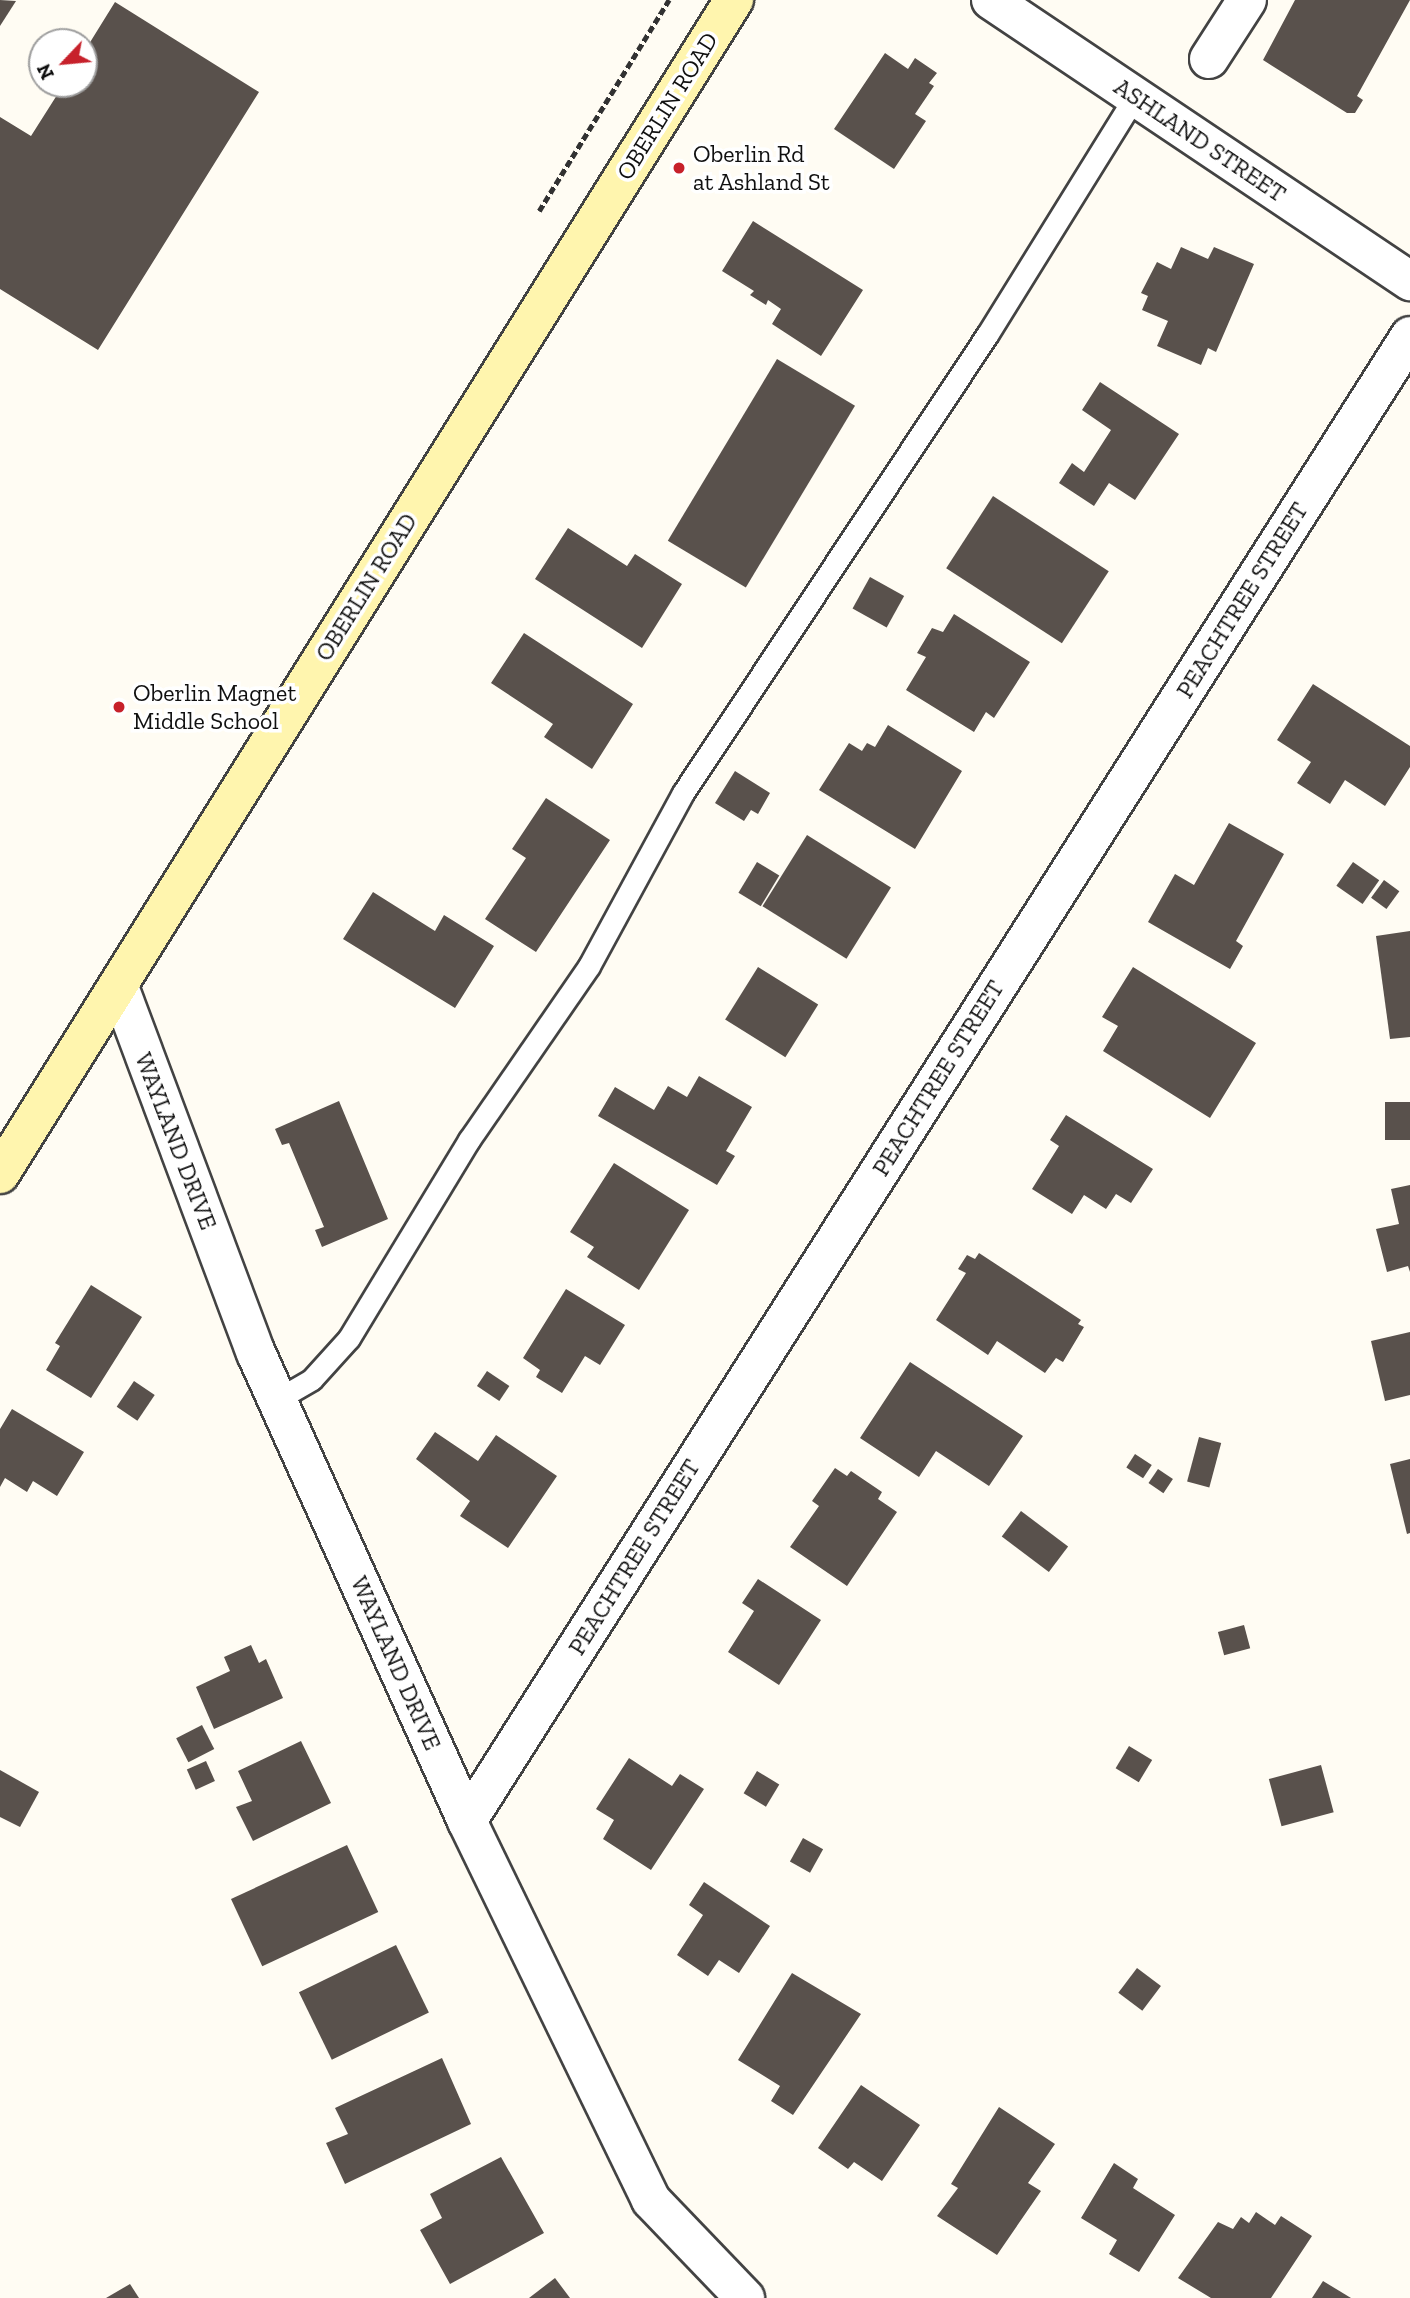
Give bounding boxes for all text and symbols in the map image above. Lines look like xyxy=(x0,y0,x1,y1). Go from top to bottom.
street label: OBERLIN ROAD xyxy=(610,27,724,185)
north arrow xyxy=(28,28,98,98)
text: N xyxy=(32,60,59,83)
street label: ASHLAND STREET xyxy=(1109,72,1291,208)
place label: Oberlin Rd at Ashland St xyxy=(693,140,830,196)
marker: Oberlin Rd at Ashland St xyxy=(671,160,687,176)
street label: PEACHTREE STREET xyxy=(1170,497,1314,703)
street label: OBERLIN ROAD xyxy=(309,508,423,666)
place label: Oberlin Magnet Middle School xyxy=(133,679,296,735)
marker: Oberlin Magnet Middle School xyxy=(111,699,127,715)
street label: PEACHTREE STREET xyxy=(866,975,1010,1181)
street label: WAYLAND DRIVE xyxy=(129,1049,223,1233)
street label: PEACHTREE STREET xyxy=(562,1454,706,1660)
street label: WAYLAND DRIVE xyxy=(345,1572,447,1754)

